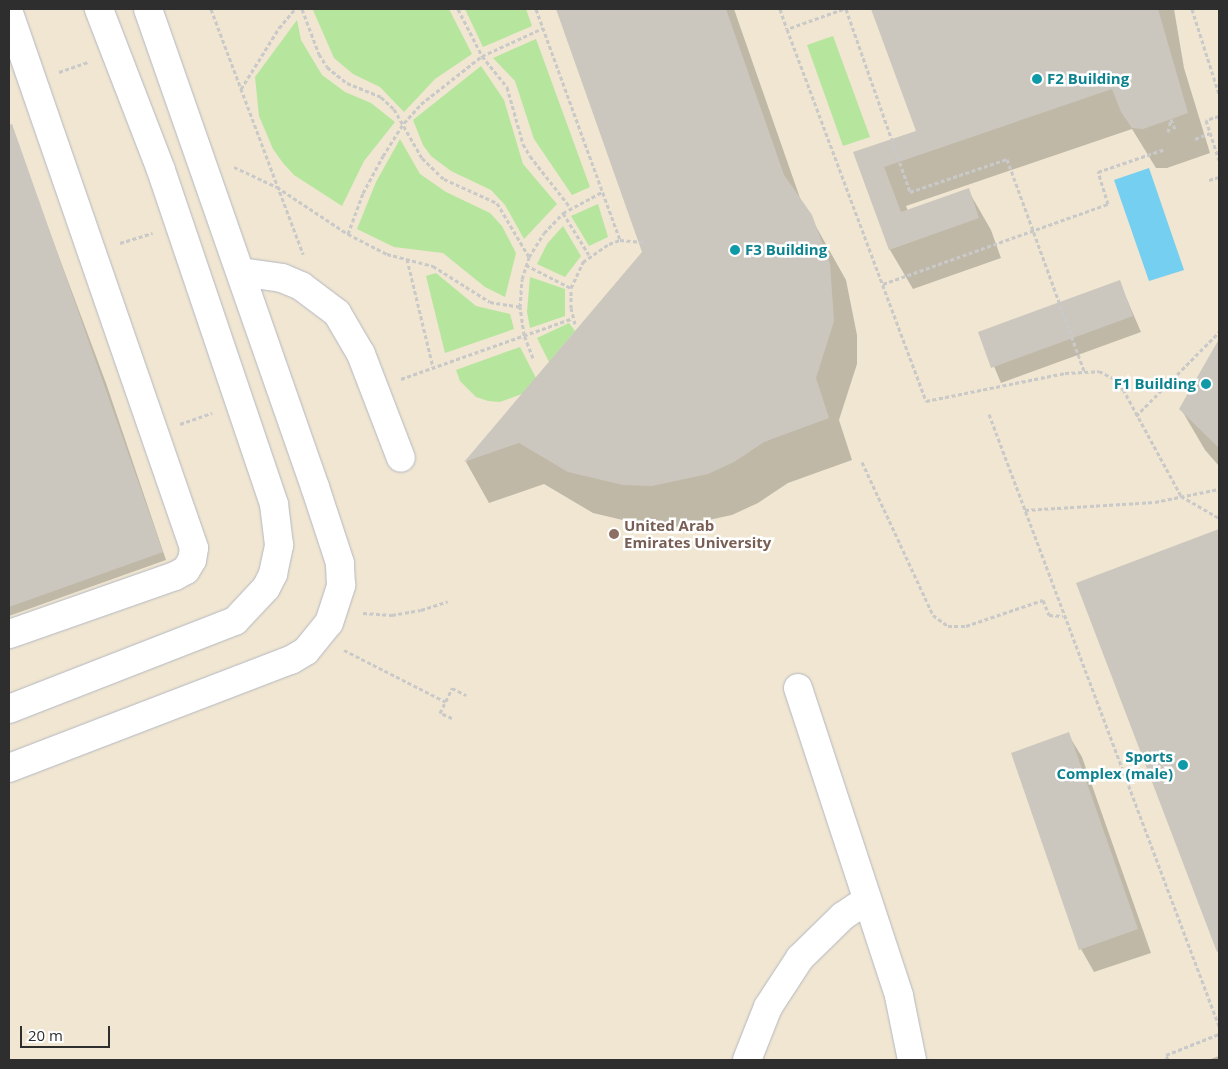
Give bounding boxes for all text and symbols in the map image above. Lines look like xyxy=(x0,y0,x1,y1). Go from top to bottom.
place label: F2 Building xyxy=(1047,70,1129,88)
marker: F2 Building xyxy=(1031,73,1043,85)
place label: F3 Building xyxy=(745,241,827,259)
marker: F3 Building xyxy=(729,244,741,256)
place label: F1 Building xyxy=(1114,375,1196,393)
marker: F1 Building xyxy=(1200,378,1212,390)
place label: United Arab Emirates University xyxy=(624,516,771,551)
marker: United Arab Emirates University xyxy=(608,528,620,540)
place label: Sports Complex (male) xyxy=(1057,747,1173,782)
marker: Sports Complex (male) xyxy=(1177,759,1189,771)
scale bar xyxy=(22,1016,112,1048)
text: 20 m xyxy=(28,1025,63,1045)

